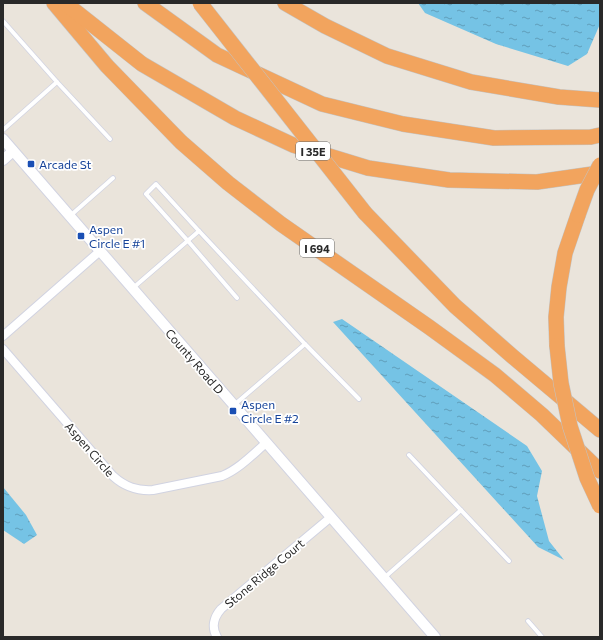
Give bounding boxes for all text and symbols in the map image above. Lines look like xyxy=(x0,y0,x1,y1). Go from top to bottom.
road number: I 35E xyxy=(296,142,330,160)
place label: Arcade St xyxy=(39,157,92,171)
marker: Arcade St xyxy=(26,159,36,169)
place label: Aspen Circle E #1 xyxy=(89,222,145,250)
marker: Aspen Circle E #1 xyxy=(76,231,86,241)
road number: I 694 xyxy=(300,239,334,257)
street label: County Road D xyxy=(163,326,227,396)
place label: Aspen Circle E #2 xyxy=(241,397,299,425)
marker: Aspen Circle E #2 xyxy=(228,406,238,416)
street label: Aspen Circle xyxy=(63,419,117,479)
street label: Stone Ridge Court xyxy=(221,536,307,610)

